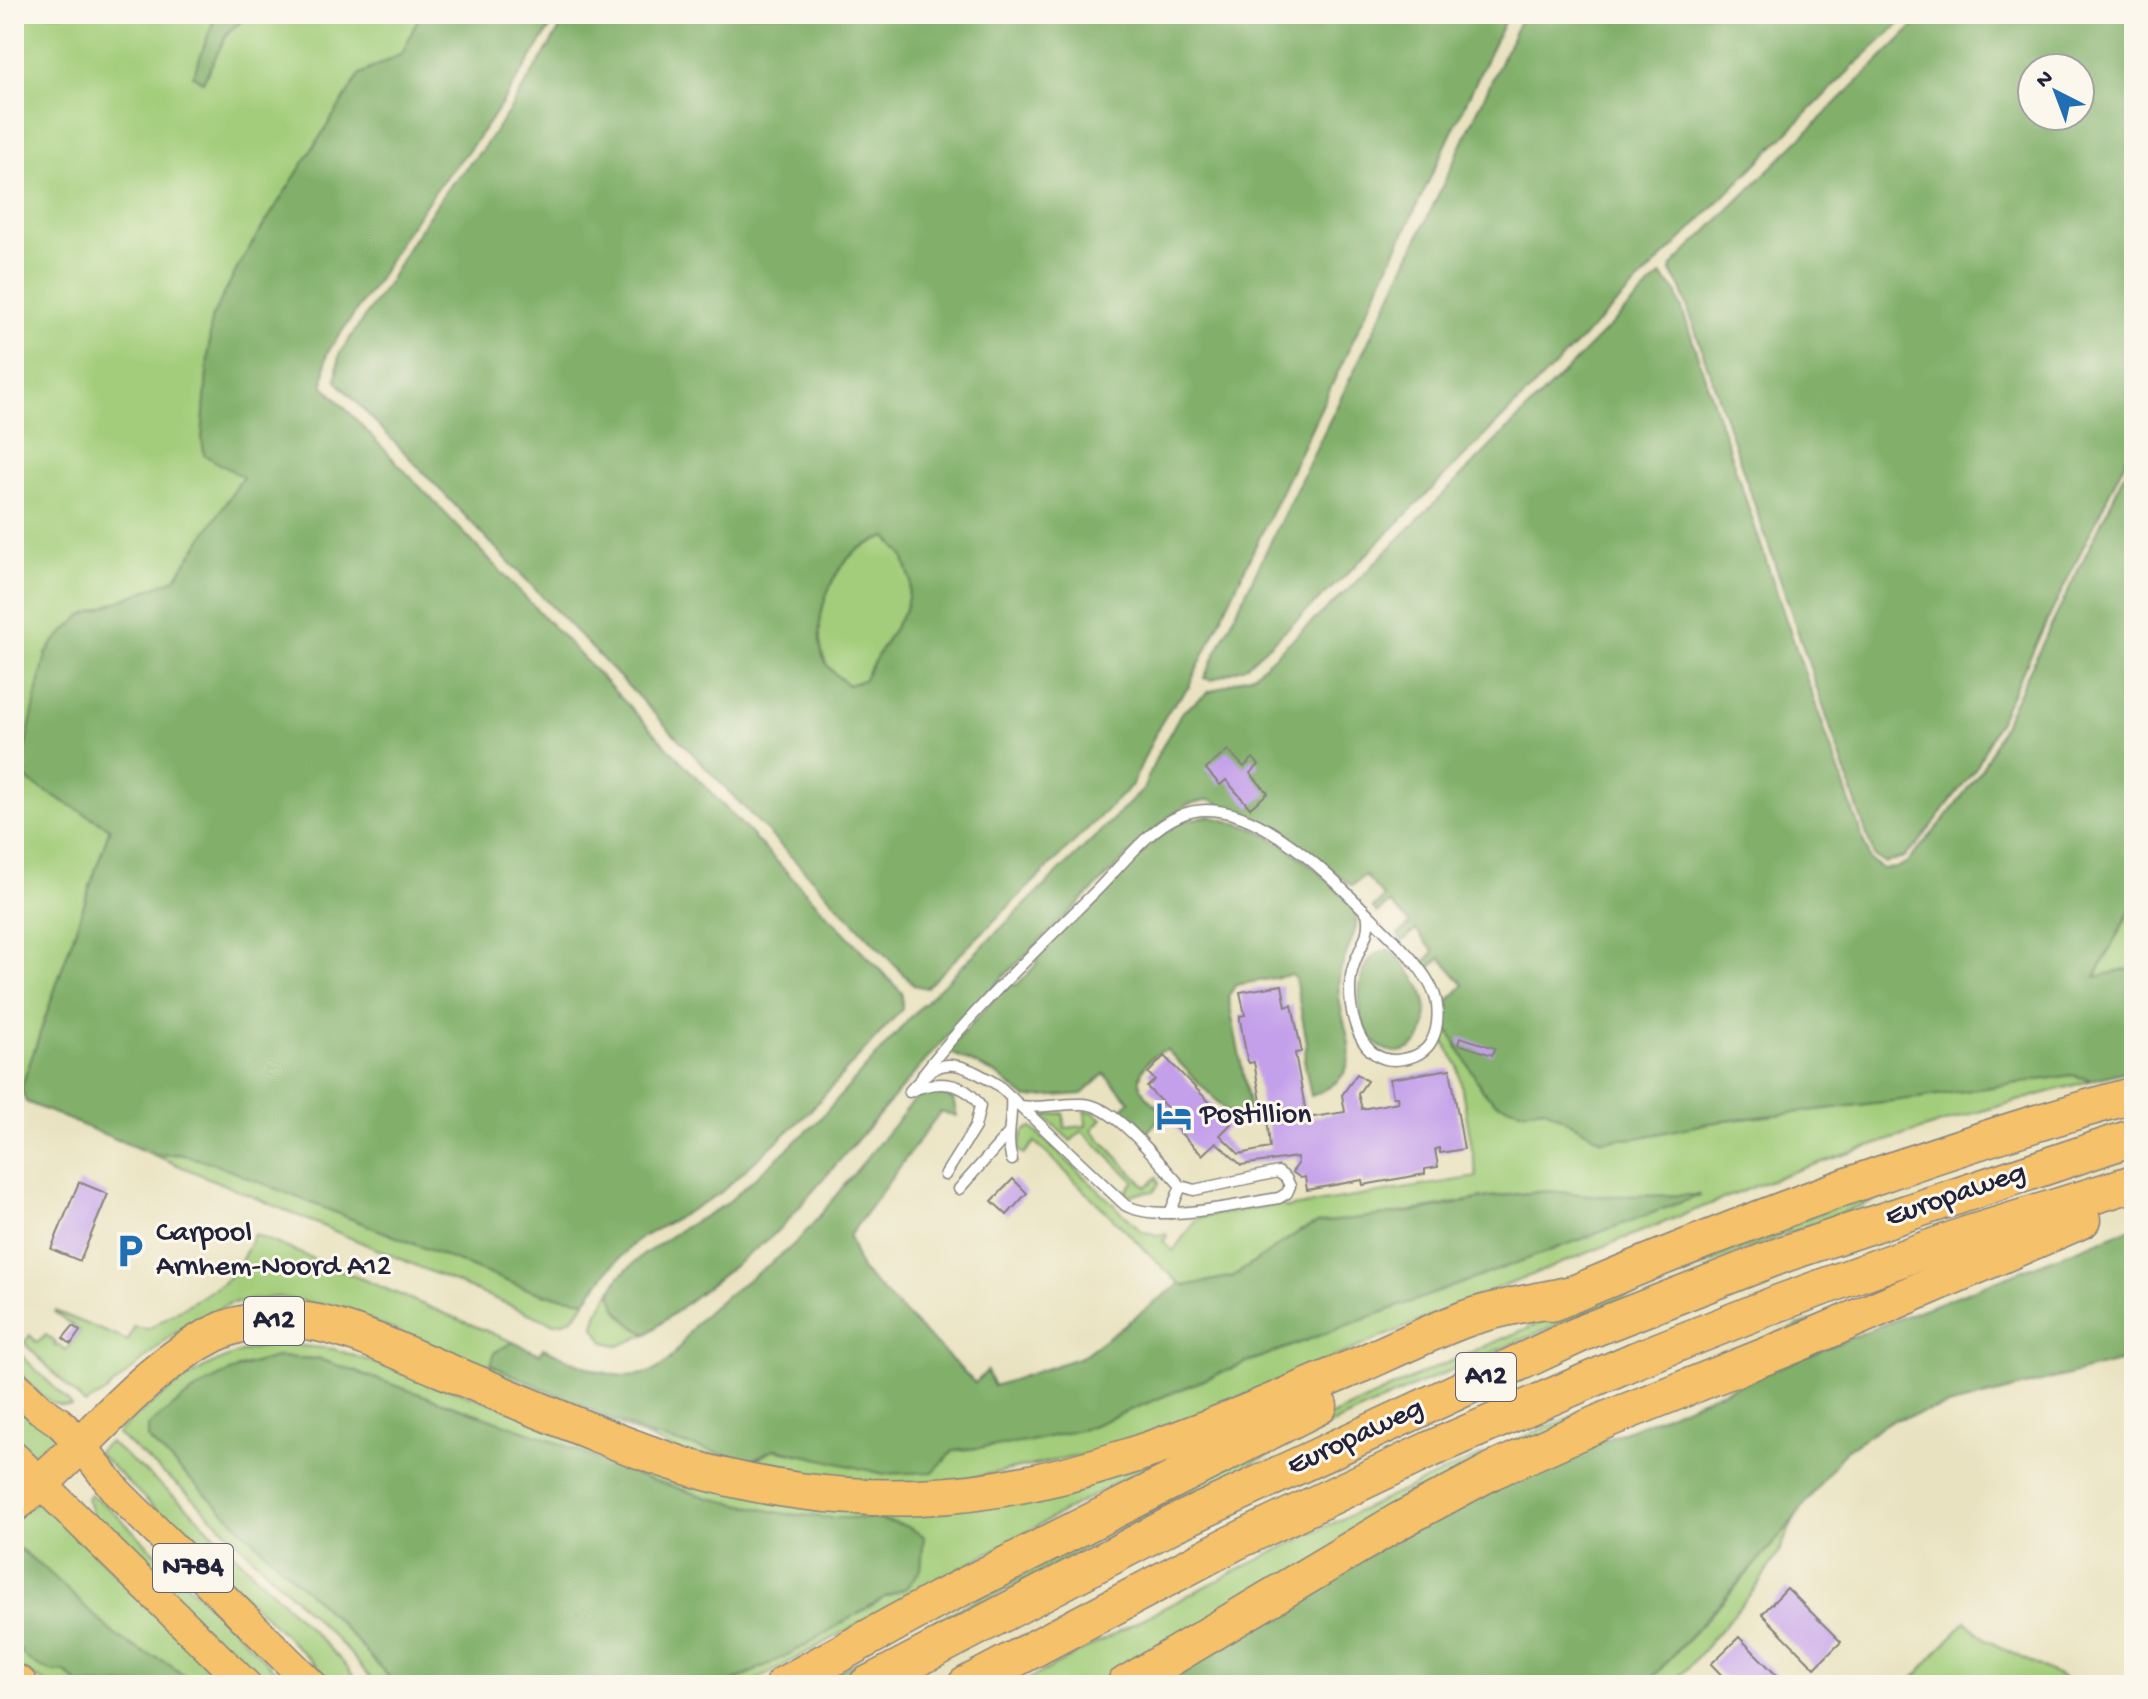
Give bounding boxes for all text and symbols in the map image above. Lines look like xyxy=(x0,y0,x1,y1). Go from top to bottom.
north arrow xyxy=(2016,52,2096,132)
text: N xyxy=(2031,66,2059,95)
hotel icon: Postillion xyxy=(1155,1097,1193,1135)
place label: Postillion xyxy=(1199,1099,1311,1134)
street label: Europaweg xyxy=(1881,1156,2031,1236)
place label: Carpool Arnhem-Noord A12 xyxy=(156,1217,391,1286)
parking icon: Carpool Arnhem-Noord A12 xyxy=(111,1232,149,1270)
road number: A12 xyxy=(244,1297,304,1345)
road number: A12 xyxy=(1456,1353,1516,1401)
street label: Europaweg xyxy=(1282,1391,1430,1485)
road number: N784 xyxy=(153,1544,233,1592)

